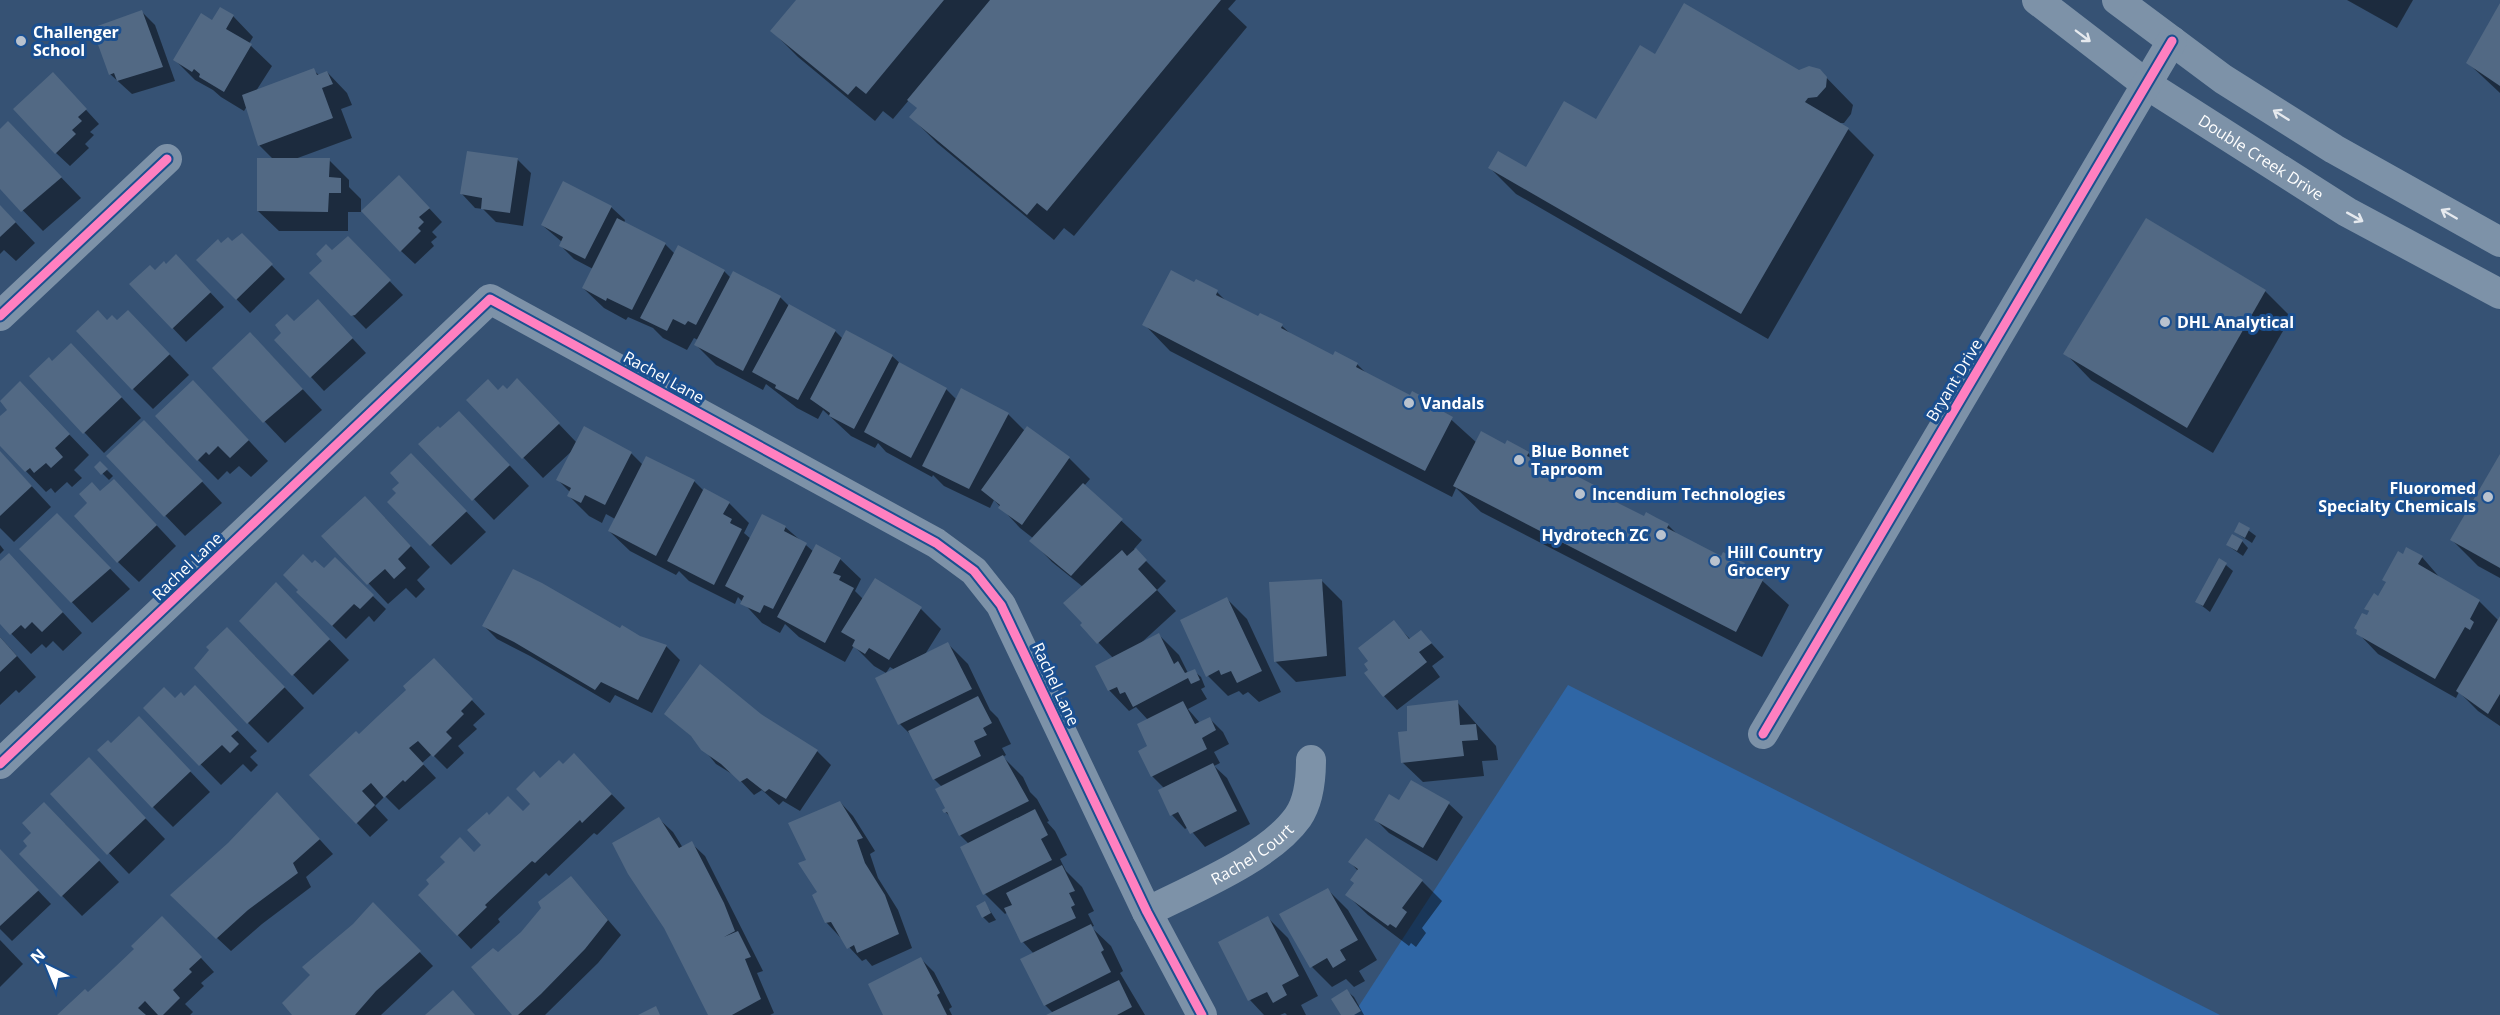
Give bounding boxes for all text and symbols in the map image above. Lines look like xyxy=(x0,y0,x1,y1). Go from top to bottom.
place label: Challenger School xyxy=(33,21,119,61)
one-way arrow xyxy=(2075,29,2091,42)
marker: Challenger School xyxy=(14,34,28,48)
street label: Double Creek Drive xyxy=(2194,109,2328,205)
one-way arrow xyxy=(2273,109,2290,121)
one-way arrow xyxy=(2441,208,2458,220)
one-way arrow xyxy=(2345,212,2363,223)
place label: DHL Analytical xyxy=(2177,311,2294,333)
marker: DHL Analytical xyxy=(2158,315,2172,329)
street label: Bryant Drive xyxy=(1921,335,1987,425)
street label: Rachel Lane xyxy=(620,346,708,408)
place label: Vandals xyxy=(1421,392,1484,414)
marker: Vandals xyxy=(1402,396,1416,410)
place label: Blue Bonnet Taproom xyxy=(1531,440,1629,480)
marker: Blue Bonnet Taproom xyxy=(1512,453,1526,467)
place label: Fluoromed Specialty Chemicals xyxy=(2318,477,2476,517)
place label: Incendium Technologies xyxy=(1592,483,1785,505)
marker: Incendium Technologies xyxy=(1573,487,1587,501)
marker: Fluoromed Specialty Chemicals xyxy=(2481,490,2495,504)
place label: Hydrotech ZC xyxy=(1542,524,1649,546)
street label: Rachel Lane xyxy=(147,527,227,605)
marker: Hydrotech ZC xyxy=(1654,528,1668,542)
place label: Hill Country Grocery xyxy=(1727,541,1823,581)
marker: Hill Country Grocery xyxy=(1708,554,1722,568)
street label: Rachel Lane xyxy=(1027,639,1085,729)
street label: Rachel Court xyxy=(1207,819,1298,890)
north arrow xyxy=(18,937,78,997)
text: N xyxy=(26,944,50,969)

